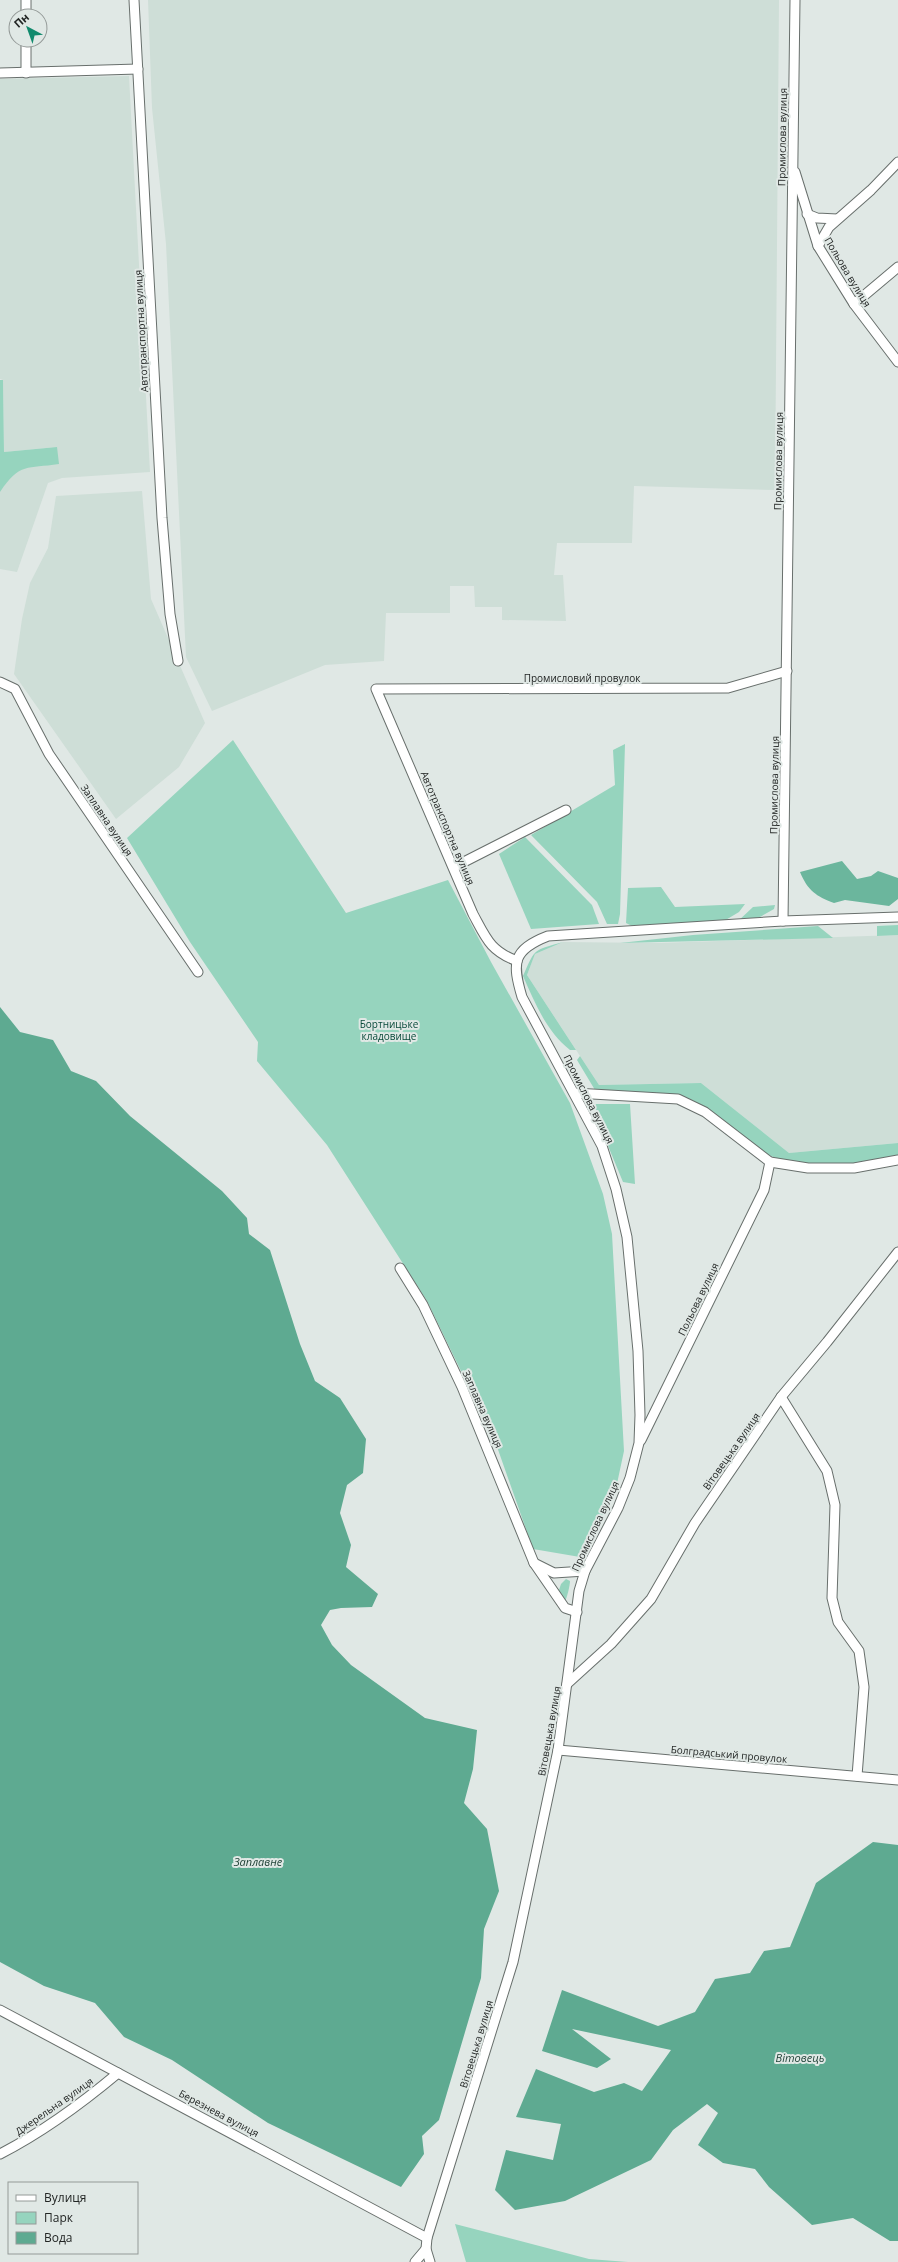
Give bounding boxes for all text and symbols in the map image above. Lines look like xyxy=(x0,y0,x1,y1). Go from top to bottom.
north arrow xyxy=(8,8,48,48)
text: Пн xyxy=(10,9,32,31)
street label: Промислова вулиця xyxy=(774,88,790,186)
street label: Польова вулиця xyxy=(822,234,874,310)
street label: Автотранспортна вулиця xyxy=(131,269,151,393)
street label: Промислова вулиця xyxy=(770,412,786,510)
street label: Промисловий провулок xyxy=(524,671,641,685)
street label: Промислова вулиця xyxy=(766,736,782,834)
street label: Автотранспортна вулиця xyxy=(418,769,478,887)
street label: Заплавна вулиця xyxy=(78,781,136,859)
park label: Бортницьке кладовище xyxy=(360,1017,419,1043)
street label: Промислова вулиця xyxy=(560,1052,618,1146)
street label: Польова вулиця xyxy=(674,1260,722,1338)
street label: Заплавна вулиця xyxy=(460,1368,506,1450)
street label: Вітовецька вулиця xyxy=(699,1410,763,1492)
street label: Промислова вулиця xyxy=(568,1479,622,1573)
street label: Вітовецька вулиця xyxy=(534,1685,564,1777)
street label: Болградський провулок xyxy=(670,1742,789,1766)
water label: Заплавне xyxy=(233,1854,283,1869)
street label: Вітовецька вулиця xyxy=(456,1998,496,2090)
water label: Вітовець xyxy=(776,2050,825,2065)
street label: Джерельна вулиця xyxy=(12,2074,96,2138)
street label: Березнева вулиця xyxy=(177,2086,261,2140)
legend xyxy=(8,2182,138,2254)
text: Вулиця xyxy=(44,2189,86,2206)
text: Парк xyxy=(44,2209,74,2226)
text: Вода xyxy=(44,2229,73,2246)

